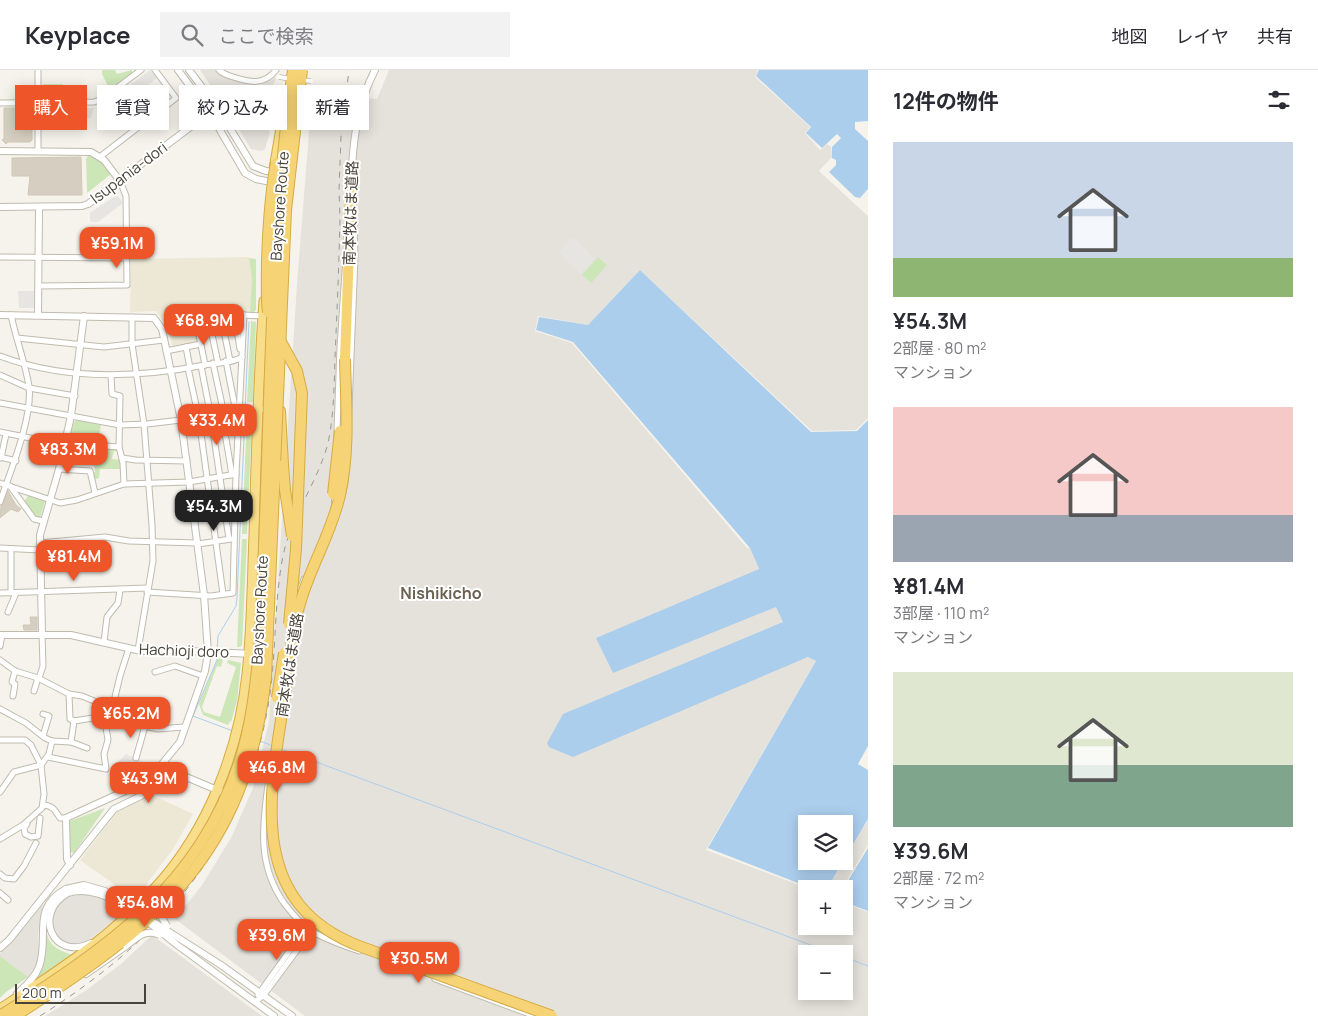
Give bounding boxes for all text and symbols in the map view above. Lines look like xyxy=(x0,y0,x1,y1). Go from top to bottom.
search box xyxy=(160,12,510,57)
text: Keyplace xyxy=(25,18,130,51)
icon: search xyxy=(178,21,206,49)
text: ここで検索 xyxy=(218,23,313,49)
text: 地図 xyxy=(1112,24,1148,48)
text: レイヤ xyxy=(1176,24,1229,48)
text: 共有 xyxy=(1257,24,1293,48)
chip: 購入 xyxy=(15,85,87,130)
chip: 賃貸 xyxy=(97,85,169,130)
chip: 絞り込み xyxy=(179,85,287,130)
chip: 新着 xyxy=(297,85,369,130)
icon: filters xyxy=(1265,86,1293,114)
text: 12件の物件 xyxy=(893,87,999,115)
street label: Isupania-dori xyxy=(86,137,171,208)
street label: Bayshore Route xyxy=(265,150,294,261)
street label: 南本牧はま道路 xyxy=(338,160,363,266)
icon: home xyxy=(1048,175,1138,265)
pin: ¥59.1M xyxy=(76,226,158,269)
text: ¥59.1M xyxy=(91,232,143,254)
pin: ¥68.9M xyxy=(163,304,245,346)
text: ¥54.3M xyxy=(893,307,967,335)
text: ¥68.9M xyxy=(175,309,233,331)
text: 2部屋 · 80 m² xyxy=(893,337,986,359)
text: マンション xyxy=(893,361,973,383)
pin: ¥33.4M xyxy=(176,404,258,446)
text: ¥33.4M xyxy=(189,409,245,431)
pin: ¥83.3M xyxy=(27,432,109,475)
text: ¥83.3M xyxy=(40,438,96,460)
icon: home xyxy=(1048,440,1138,530)
pin: ¥54.3M xyxy=(173,490,255,532)
text: ¥54.3M xyxy=(186,495,242,517)
pin: ¥81.4M xyxy=(33,540,115,582)
text: ¥81.4M xyxy=(47,545,101,567)
street label: Bayshore Route xyxy=(246,555,273,665)
text: ¥81.4M xyxy=(893,572,964,600)
district label: Nishikicho xyxy=(400,582,482,604)
text: 3部屋 · 110 m² xyxy=(893,602,989,624)
street label: 南本牧はま道路 xyxy=(271,611,308,718)
text: マンション xyxy=(893,626,973,648)
street label: Hachioji doro xyxy=(139,638,230,663)
pin: ¥65.2M xyxy=(90,696,172,739)
text: ¥65.2M xyxy=(102,702,160,724)
icon: home xyxy=(1048,705,1138,795)
pin: ¥46.8M xyxy=(236,750,318,793)
text: ¥46.8M xyxy=(249,756,305,778)
pin: ¥43.9M xyxy=(108,762,190,804)
text: ¥43.9M xyxy=(121,767,177,789)
map controls xyxy=(798,815,853,1000)
button: layers xyxy=(798,815,853,870)
text: ¥39.6M xyxy=(893,837,968,865)
text: 2部屋 · 72 m² xyxy=(893,867,984,889)
button: + xyxy=(798,880,853,935)
pin: ¥54.8M xyxy=(104,886,186,928)
text: ¥54.8M xyxy=(117,891,173,913)
text: マンション xyxy=(893,891,973,913)
pin: ¥39.6M xyxy=(236,918,318,961)
text: ¥39.6M xyxy=(248,924,306,946)
pin: ¥30.5M xyxy=(378,942,460,984)
button: − xyxy=(798,945,853,1000)
text: ¥30.5M xyxy=(390,947,448,969)
scale bar xyxy=(15,981,146,1004)
text: 200 m xyxy=(22,983,62,1002)

